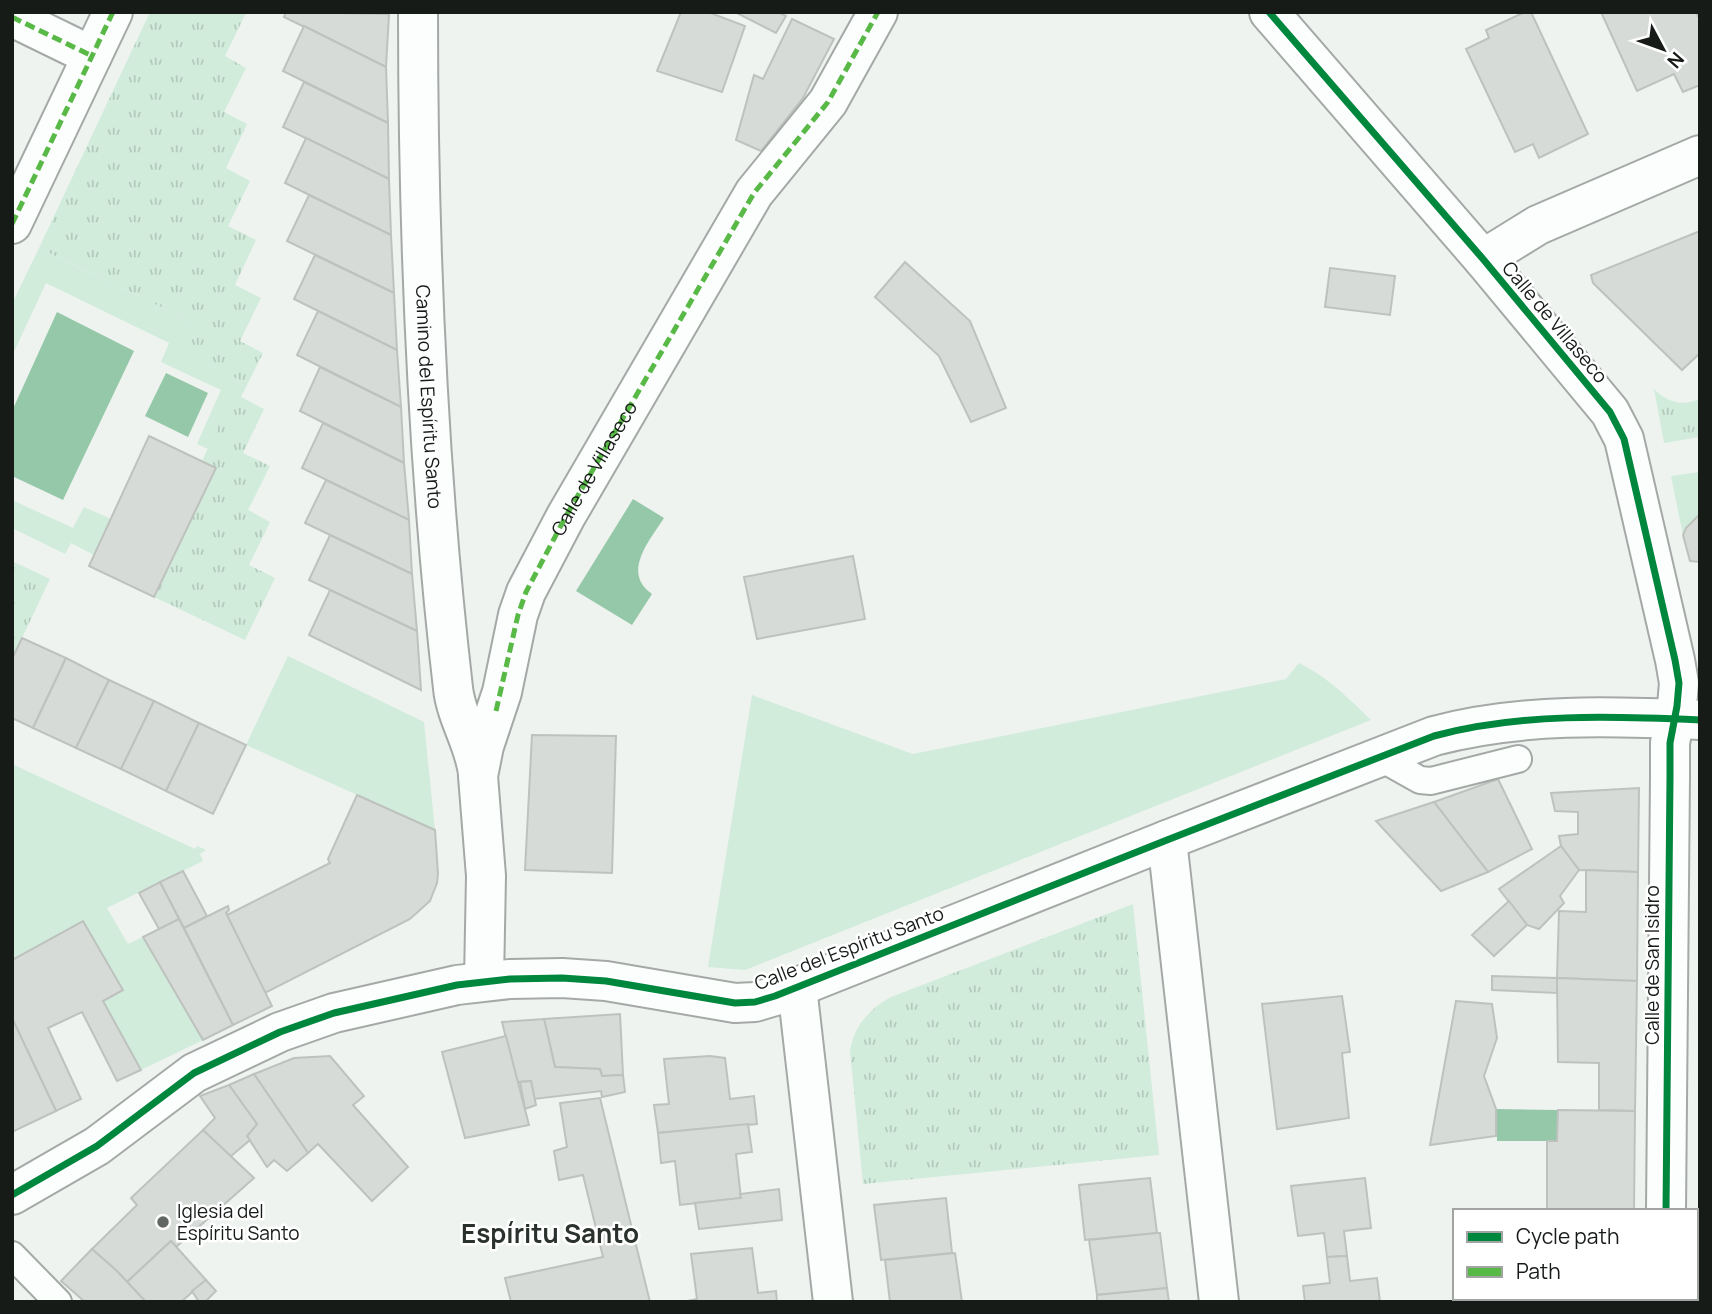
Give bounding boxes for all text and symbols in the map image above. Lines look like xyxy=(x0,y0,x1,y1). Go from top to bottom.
north arrow xyxy=(1628,14,1698,84)
text: N xyxy=(1662,46,1690,74)
street label: Calle de Villaseco xyxy=(1496,256,1614,388)
street label: Camino del Espíritu Santo xyxy=(410,284,449,510)
street label: Calle de Villaseco xyxy=(545,396,643,540)
street label: Calle de San Isidro xyxy=(1639,885,1665,1045)
street label: Calle del Espíritu Santo xyxy=(751,900,947,996)
place label: Iglesia del Espíritu Santo xyxy=(177,1198,300,1246)
legend xyxy=(1453,1209,1698,1300)
marker: Iglesia del Espíritu Santo xyxy=(155,1214,171,1230)
district label: Espíritu Santo xyxy=(461,1215,639,1251)
text: Cycle path xyxy=(1516,1222,1619,1250)
text: Path xyxy=(1516,1257,1561,1285)

